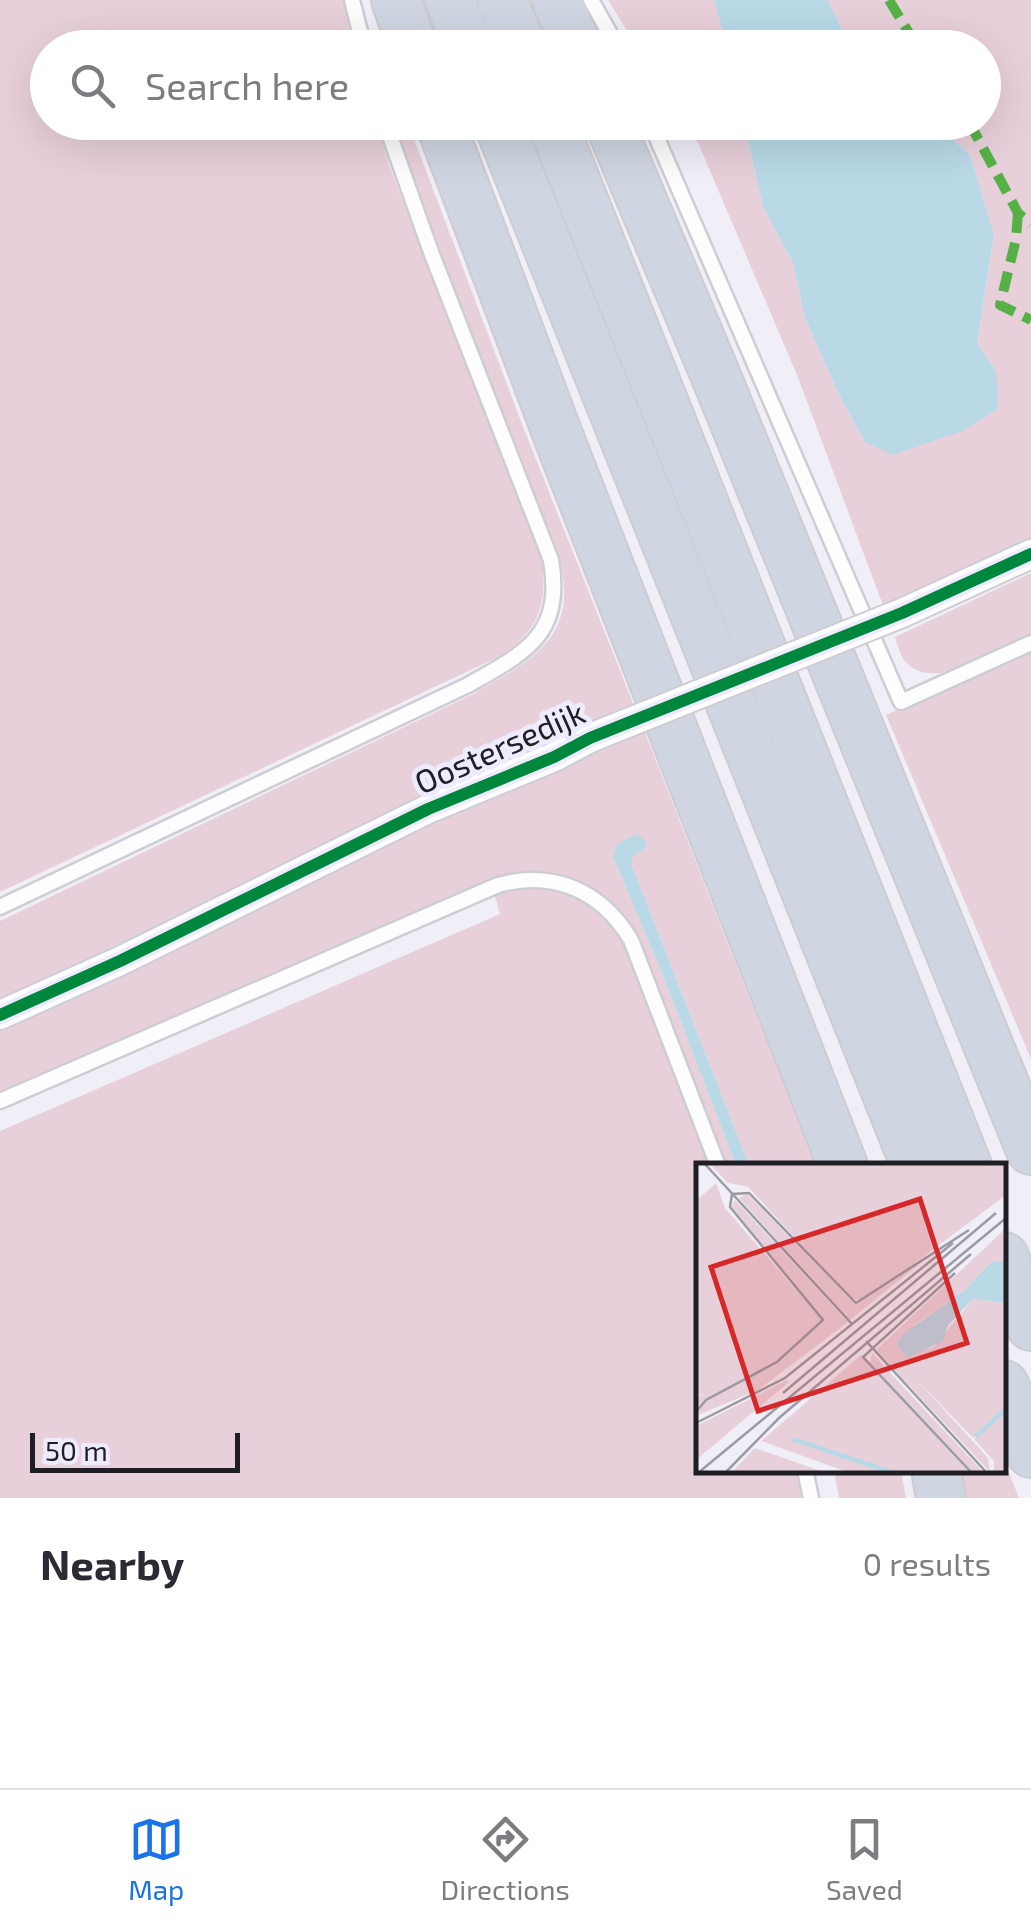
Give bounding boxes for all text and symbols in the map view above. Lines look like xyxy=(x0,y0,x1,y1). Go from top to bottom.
search box xyxy=(30,30,1001,140)
icon: search xyxy=(65,58,120,113)
text: Search here xyxy=(145,62,349,108)
street label: Oostersedijk xyxy=(408,692,590,801)
inset map xyxy=(696,1163,1006,1473)
scale bar xyxy=(30,1428,240,1472)
text: 50 m xyxy=(45,1433,108,1467)
text: Nearby xyxy=(40,1538,184,1588)
text: 0 results xyxy=(863,1544,991,1582)
tab: Map xyxy=(128,1812,184,1906)
tab: Directions xyxy=(441,1812,570,1906)
tab: Saved xyxy=(826,1812,903,1906)

